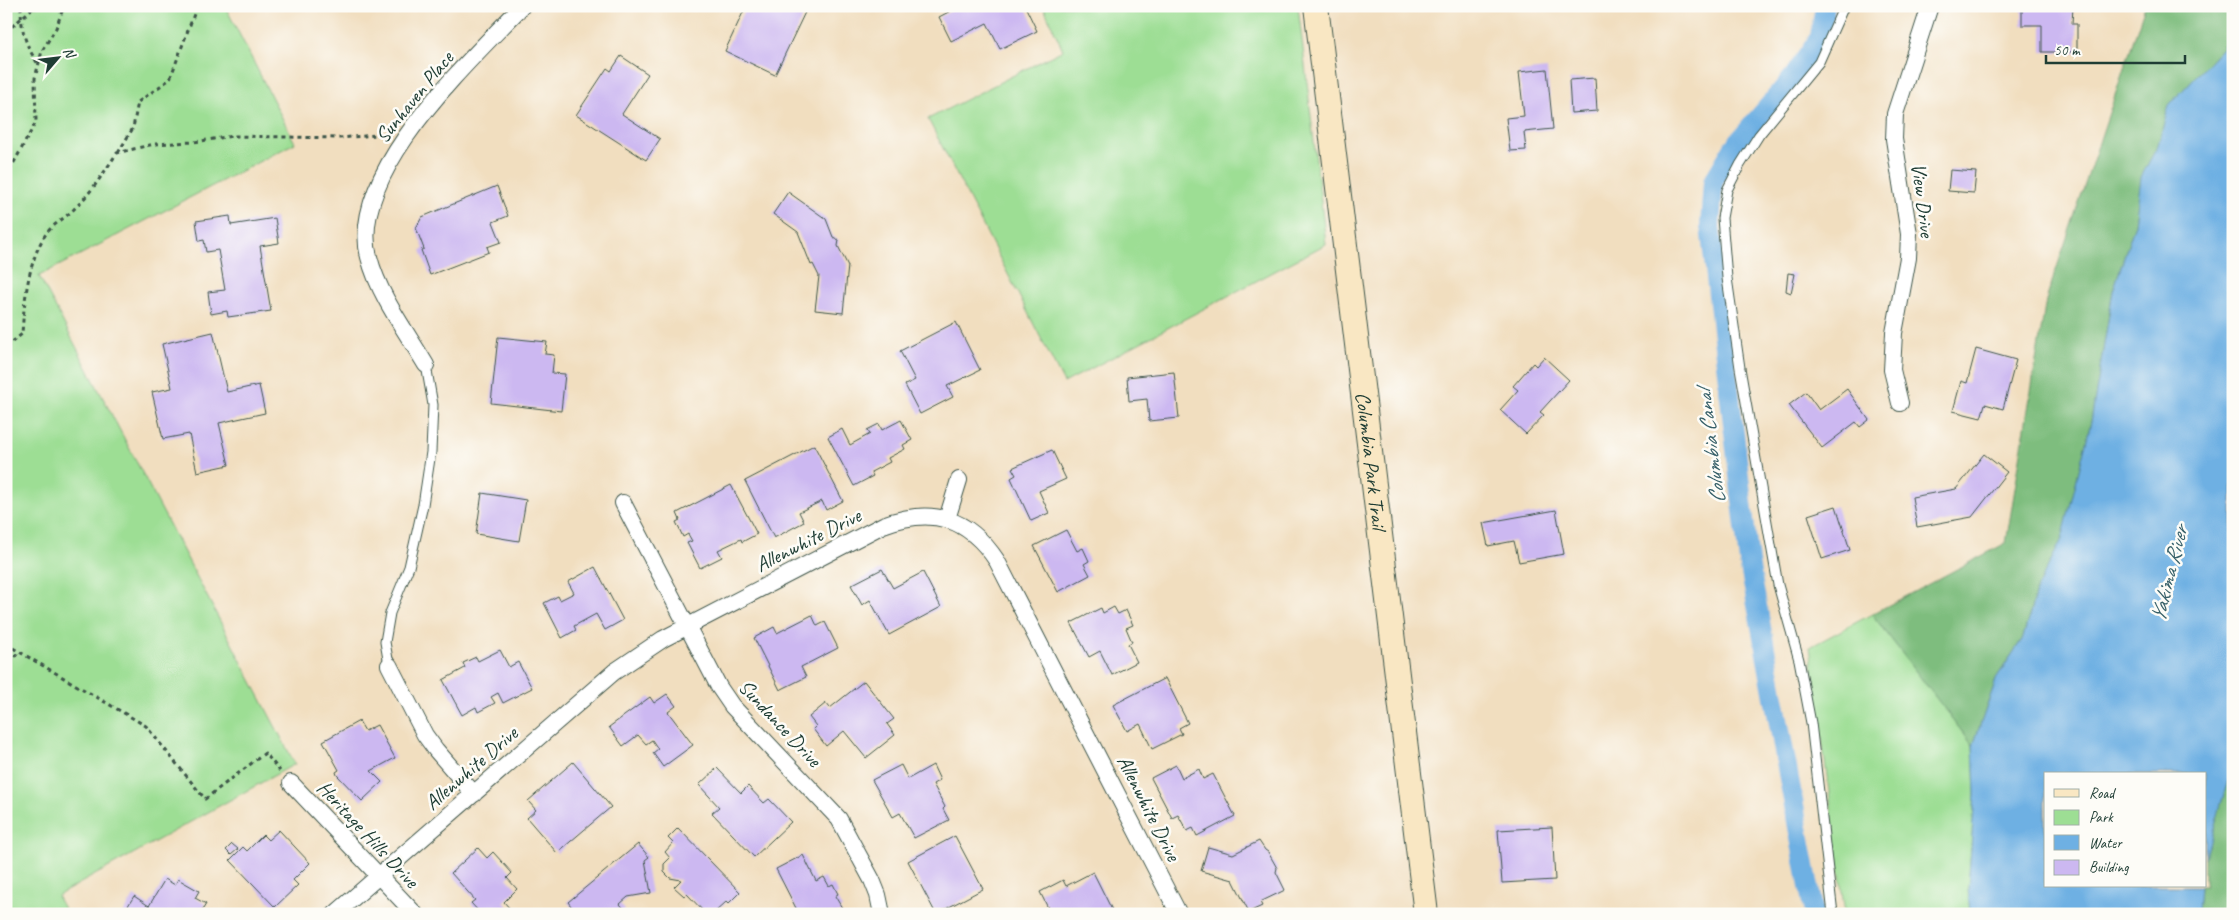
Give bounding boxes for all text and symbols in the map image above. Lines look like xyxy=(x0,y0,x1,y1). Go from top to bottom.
north arrow xyxy=(32,32,82,82)
scale bar xyxy=(2046,32,2185,64)
text: 50 m xyxy=(2054,41,2081,60)
text: N xyxy=(59,44,80,62)
street label: Sunhaven Place xyxy=(369,45,460,148)
street label: View Drive xyxy=(1906,161,1941,241)
water label: Columbia Canal xyxy=(1689,382,1732,505)
street label: Columbia Park Trail xyxy=(1350,391,1393,534)
street label: Allenwhite Drive xyxy=(751,502,866,578)
water label: Yakima River xyxy=(2144,519,2195,625)
street label: Sundance Drive xyxy=(733,674,828,773)
street label: Allenwhite Drive xyxy=(419,720,524,815)
street label: Allenwhite Drive xyxy=(1111,751,1187,866)
legend xyxy=(2044,772,2206,888)
street label: Heritage Hills Drive xyxy=(312,775,425,894)
text: Road xyxy=(2089,784,2116,803)
text: Park xyxy=(2089,808,2114,827)
text: Water xyxy=(2089,834,2123,853)
text: Building xyxy=(2089,858,2129,877)

